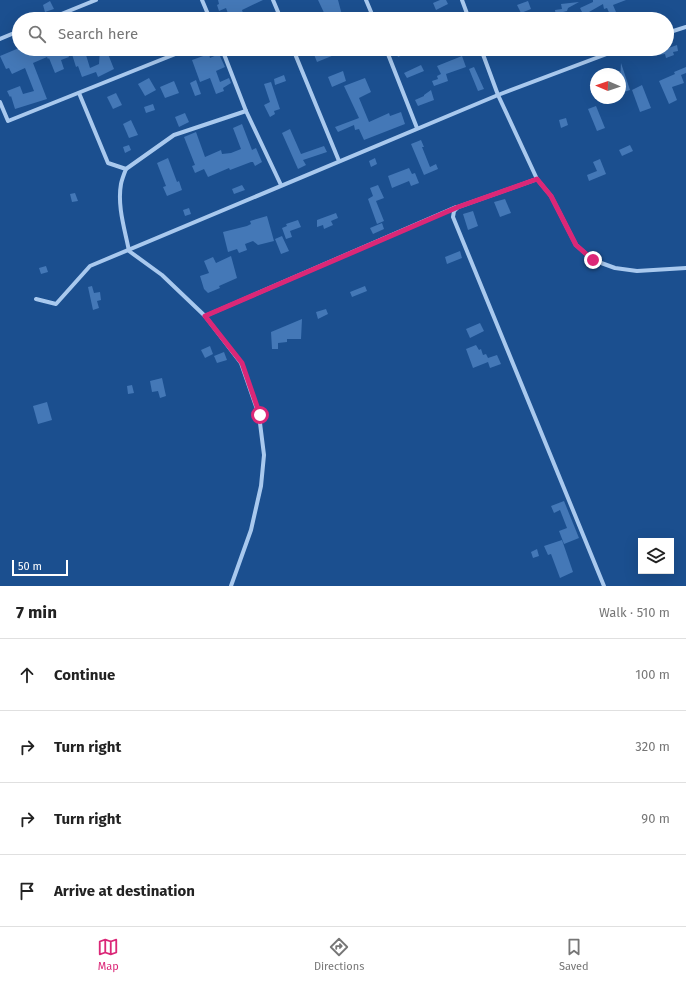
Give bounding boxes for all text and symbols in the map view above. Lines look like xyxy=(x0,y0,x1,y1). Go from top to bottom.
search box xyxy=(12,12,674,56)
icon: search xyxy=(26,23,48,45)
text: Search here xyxy=(58,25,138,43)
north arrow xyxy=(590,68,626,104)
route end xyxy=(584,251,602,269)
route start xyxy=(251,406,269,424)
map controls xyxy=(638,538,674,574)
button: layers xyxy=(638,538,674,574)
scale bar xyxy=(12,558,68,577)
text: 50 m xyxy=(18,560,42,573)
text: 7 min xyxy=(16,602,57,623)
text: Walk · 510 m xyxy=(599,605,670,620)
icon: ahead xyxy=(16,664,38,686)
text: Continue xyxy=(54,666,115,684)
text: 100 m xyxy=(635,667,670,682)
icon: right xyxy=(16,736,38,758)
text: Turn right xyxy=(54,738,121,756)
text: 320 m xyxy=(635,739,670,754)
icon: right xyxy=(16,808,38,830)
text: Turn right xyxy=(54,810,121,828)
text: 90 m xyxy=(641,811,670,826)
icon: arrive xyxy=(16,880,38,902)
text: Arrive at destination xyxy=(54,882,195,900)
tab: Map xyxy=(97,936,119,973)
tab: Directions xyxy=(314,936,364,973)
tab: Saved xyxy=(559,936,589,973)

